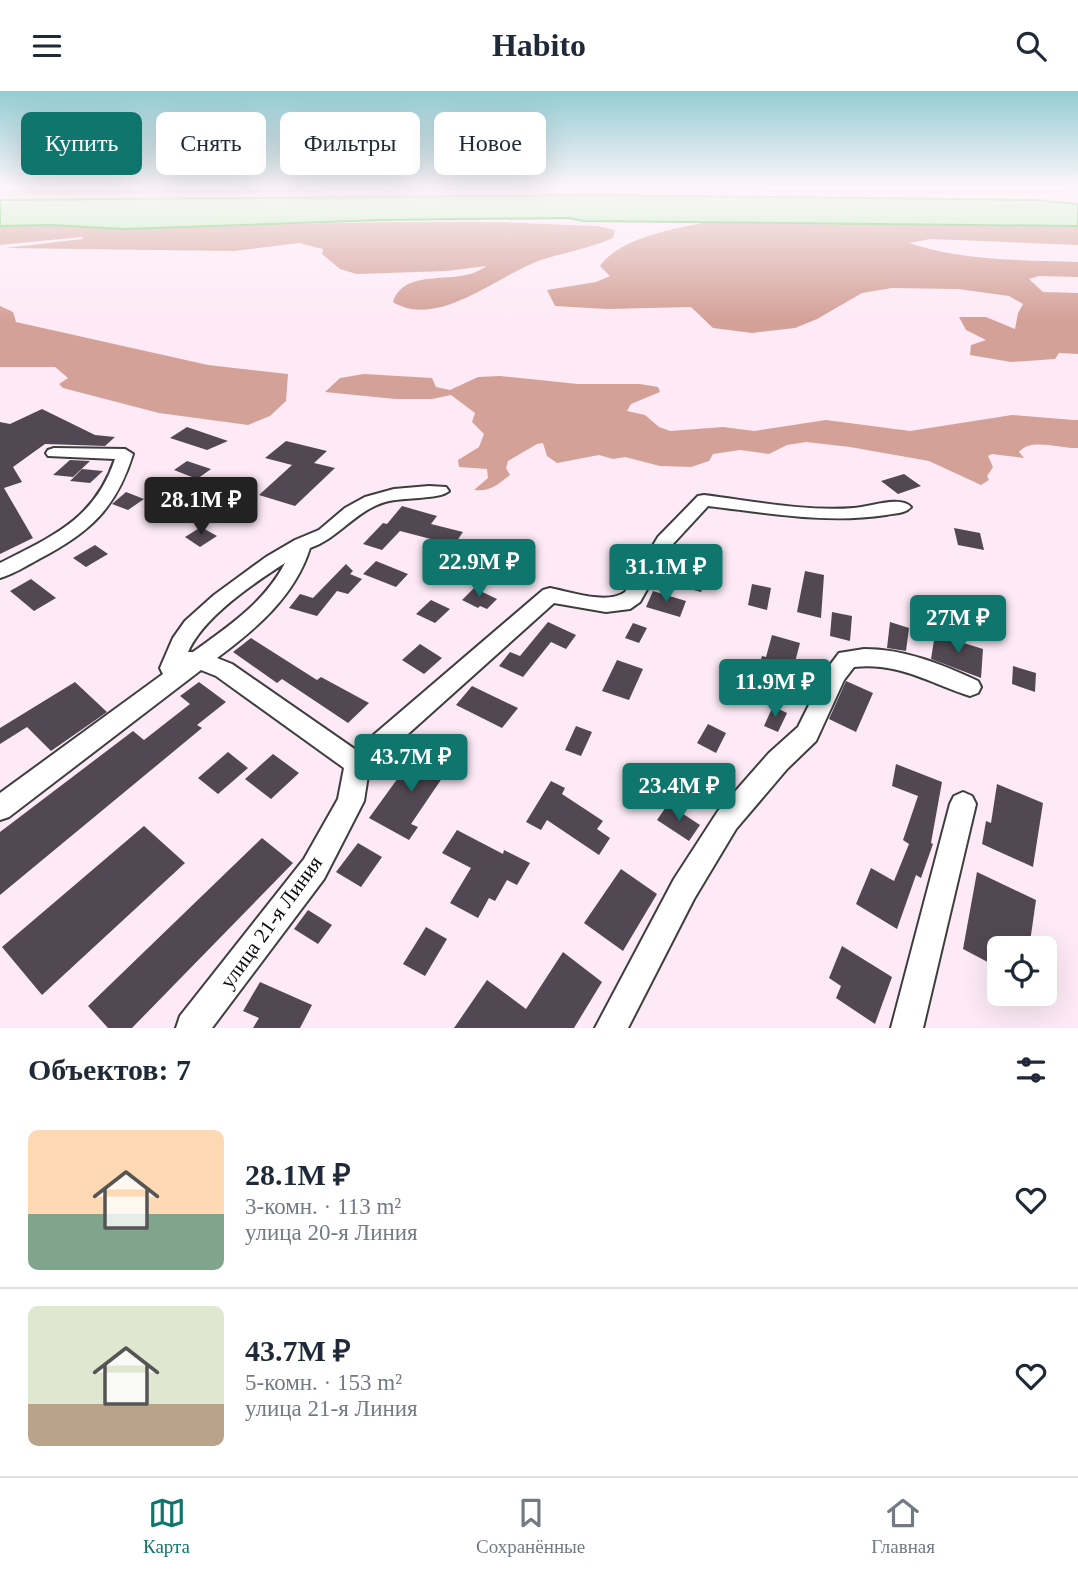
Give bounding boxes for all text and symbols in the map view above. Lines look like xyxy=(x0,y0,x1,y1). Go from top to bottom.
icon: menu xyxy=(28,27,66,65)
text: Habito xyxy=(492,27,586,63)
icon: search xyxy=(1012,27,1050,65)
chip: Купить xyxy=(21,112,142,175)
chip: Снять xyxy=(156,112,266,175)
chip: Фильтры xyxy=(280,112,420,175)
chip: Новое xyxy=(434,112,546,175)
pin: 28.1M ₽ xyxy=(136,477,266,537)
text: 28.1M ₽ xyxy=(160,487,242,512)
pin: 22.9M ₽ xyxy=(414,539,544,599)
pin: 31.1M ₽ xyxy=(601,545,731,604)
text: 22.9M ₽ xyxy=(438,549,520,574)
text: 31.1M ₽ xyxy=(625,554,707,579)
pin: 27M ₽ xyxy=(909,595,1007,655)
text: 27M ₽ xyxy=(926,605,990,630)
pin: 11.9M ₽ xyxy=(710,659,840,719)
text: 11.9M ₽ xyxy=(735,669,815,694)
pin: 43.7M ₽ xyxy=(346,735,476,794)
text: 43.7M ₽ xyxy=(370,744,452,769)
pin: 23.4M ₽ xyxy=(614,763,744,823)
text: 23.4M ₽ xyxy=(638,773,720,798)
street label: улица 21-я Линия xyxy=(215,851,327,993)
map controls xyxy=(987,936,1057,1006)
button: locate xyxy=(987,936,1057,1006)
icon: filters xyxy=(1012,1051,1050,1089)
text: Объектов: 7 xyxy=(28,1053,191,1086)
icon: home xyxy=(84,1158,168,1242)
text: 28.1M ₽ xyxy=(245,1158,351,1191)
icon: heart xyxy=(1012,1181,1050,1219)
text: 3-комн. · 113 m² xyxy=(245,1194,401,1219)
text: улица 20-я Линия xyxy=(245,1220,418,1245)
icon: home xyxy=(84,1334,168,1418)
text: 43.7M ₽ xyxy=(245,1334,351,1367)
icon: heart xyxy=(1012,1357,1050,1395)
text: 5-комн. · 153 m² xyxy=(245,1370,402,1395)
text: улица 21-я Линия xyxy=(245,1396,418,1421)
tab: Карта xyxy=(143,1494,190,1558)
tab: Сохранённые xyxy=(476,1494,585,1558)
tab: Главная xyxy=(871,1494,935,1558)

